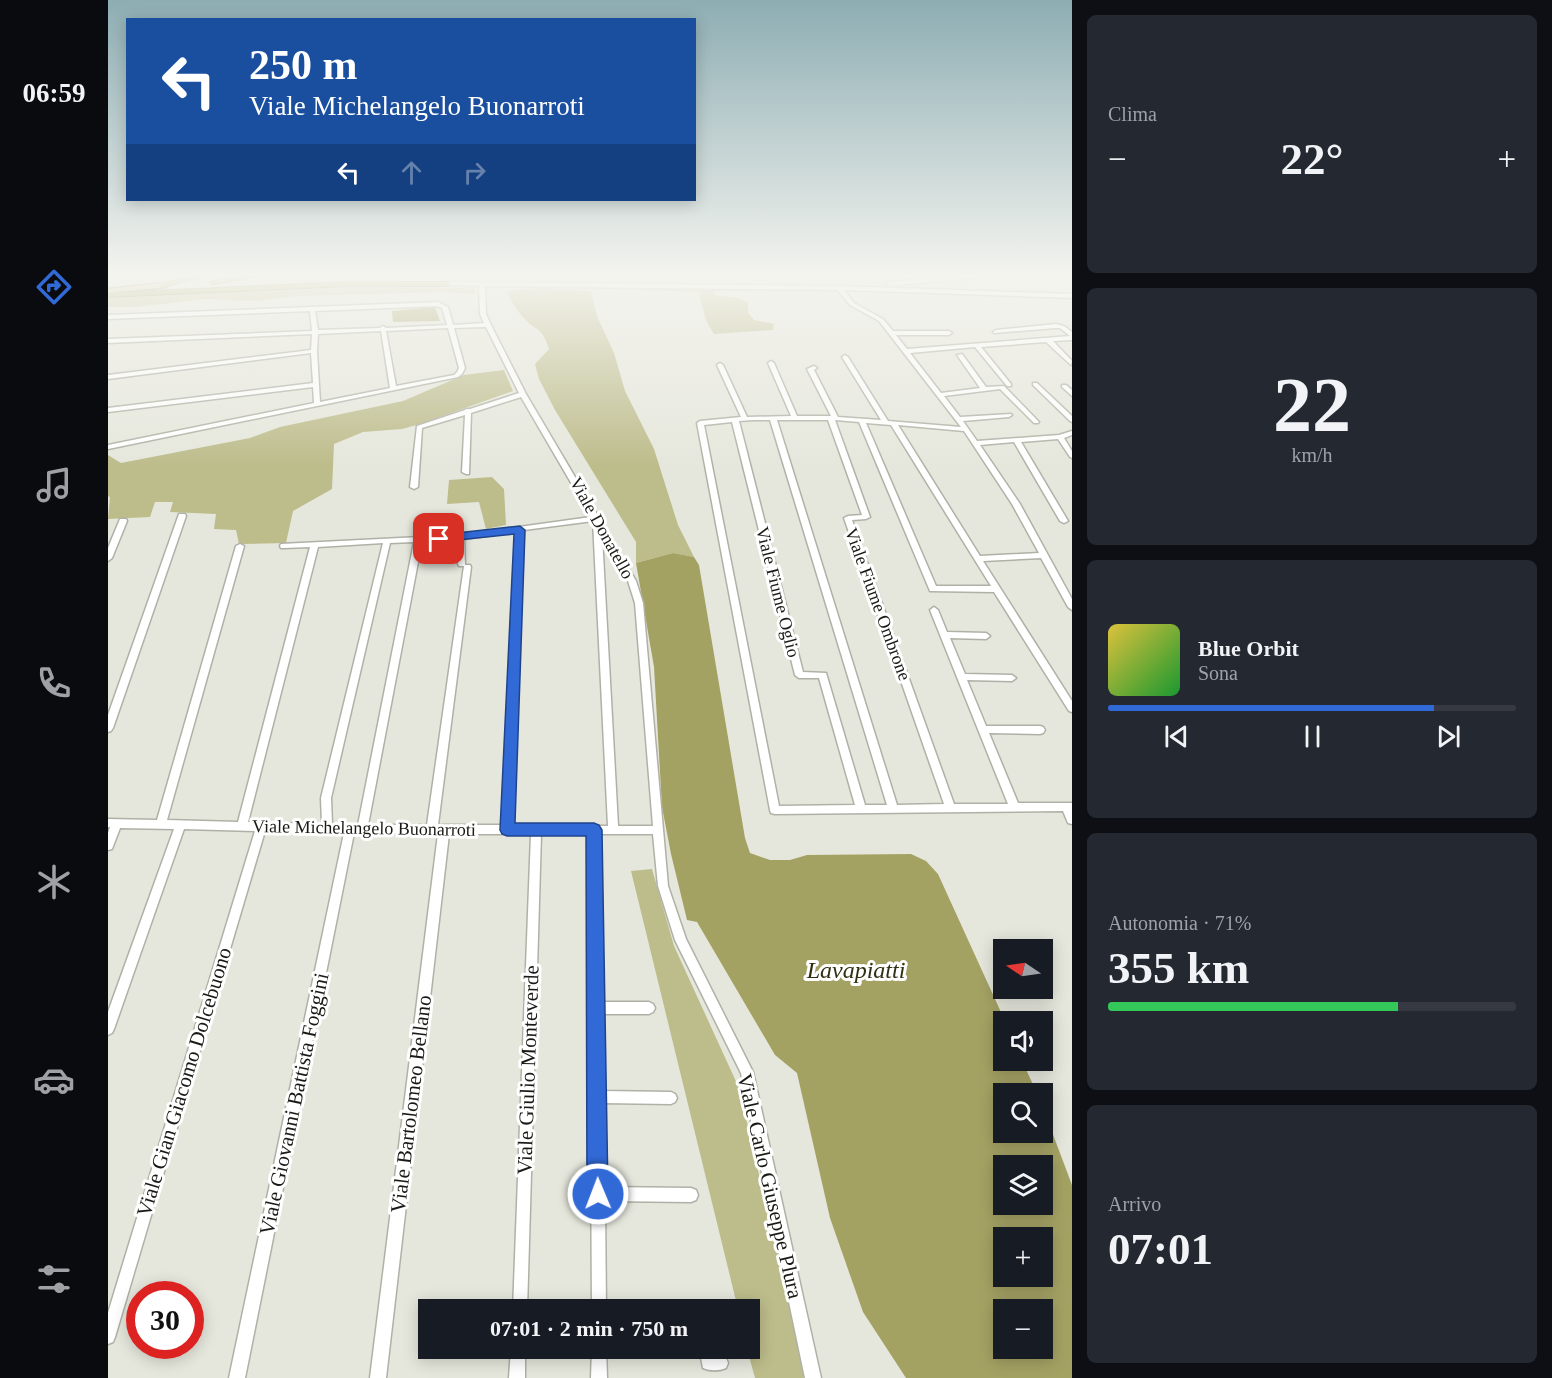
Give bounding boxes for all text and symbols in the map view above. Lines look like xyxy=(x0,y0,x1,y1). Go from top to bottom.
icon: left xyxy=(150,42,228,120)
text: 250 m xyxy=(249,42,358,88)
text: 06:59 xyxy=(23,78,86,108)
text: Viale Michelangelo Buonarroti xyxy=(249,91,585,121)
text: Clima xyxy=(1108,103,1157,125)
text: 22° xyxy=(1281,134,1344,184)
text: − xyxy=(1108,141,1127,177)
text: + xyxy=(1497,141,1516,177)
icon: left xyxy=(332,156,365,189)
icon: ahead xyxy=(395,156,428,189)
icon: right xyxy=(458,156,491,189)
icon: directions xyxy=(33,266,75,308)
text: 22 xyxy=(1273,361,1351,448)
text: km/h xyxy=(1291,444,1333,466)
icon: music xyxy=(33,464,75,506)
street label: Viale Donatello xyxy=(566,474,638,582)
pin xyxy=(413,513,464,564)
icon: arrive xyxy=(422,522,455,555)
street label: Viale Fiume Oglio xyxy=(752,525,804,659)
street label: Viale Fiume Ombrone xyxy=(841,525,915,683)
text: Blue Orbit xyxy=(1198,636,1299,661)
icon: phone xyxy=(33,662,75,704)
text: Sona xyxy=(1198,662,1238,684)
icon: previous xyxy=(1160,720,1193,753)
icon: pause xyxy=(1296,720,1329,753)
icon: next xyxy=(1432,720,1465,753)
street label: Viale Michelangelo Buonarroti xyxy=(252,816,476,840)
icon: climate xyxy=(33,861,75,903)
text: Autonomia · 71% xyxy=(1108,912,1251,934)
north arrow xyxy=(993,939,1053,999)
map controls xyxy=(993,939,1053,1359)
text: 355 km xyxy=(1108,943,1249,993)
street label: Viale Gian Giacomo Dolcebuono xyxy=(132,944,236,1220)
water label: Lavapiatti xyxy=(806,957,905,983)
street label: Viale Giulio Monteverde xyxy=(512,965,544,1175)
street label: Viale Giovanni Battista Foggini xyxy=(254,970,334,1237)
street label: Viale Bartolomeo Bellano xyxy=(386,994,436,1214)
button: sound xyxy=(993,1011,1053,1071)
icon: car xyxy=(33,1059,75,1101)
street label: Viale Carlo Giuseppe Plura xyxy=(732,1071,808,1302)
button: search xyxy=(993,1083,1053,1143)
button: layers xyxy=(993,1155,1053,1215)
position arrow xyxy=(566,1162,630,1226)
text: Arrivo xyxy=(1108,1193,1161,1215)
text: 07:01 xyxy=(1108,1224,1213,1274)
button: + xyxy=(993,1227,1053,1287)
icon: filters xyxy=(33,1258,75,1300)
speed limit sign: 30 xyxy=(126,1281,204,1359)
button: − xyxy=(993,1299,1053,1359)
text: 07:01 · 2 min · 750 m xyxy=(490,1316,688,1341)

